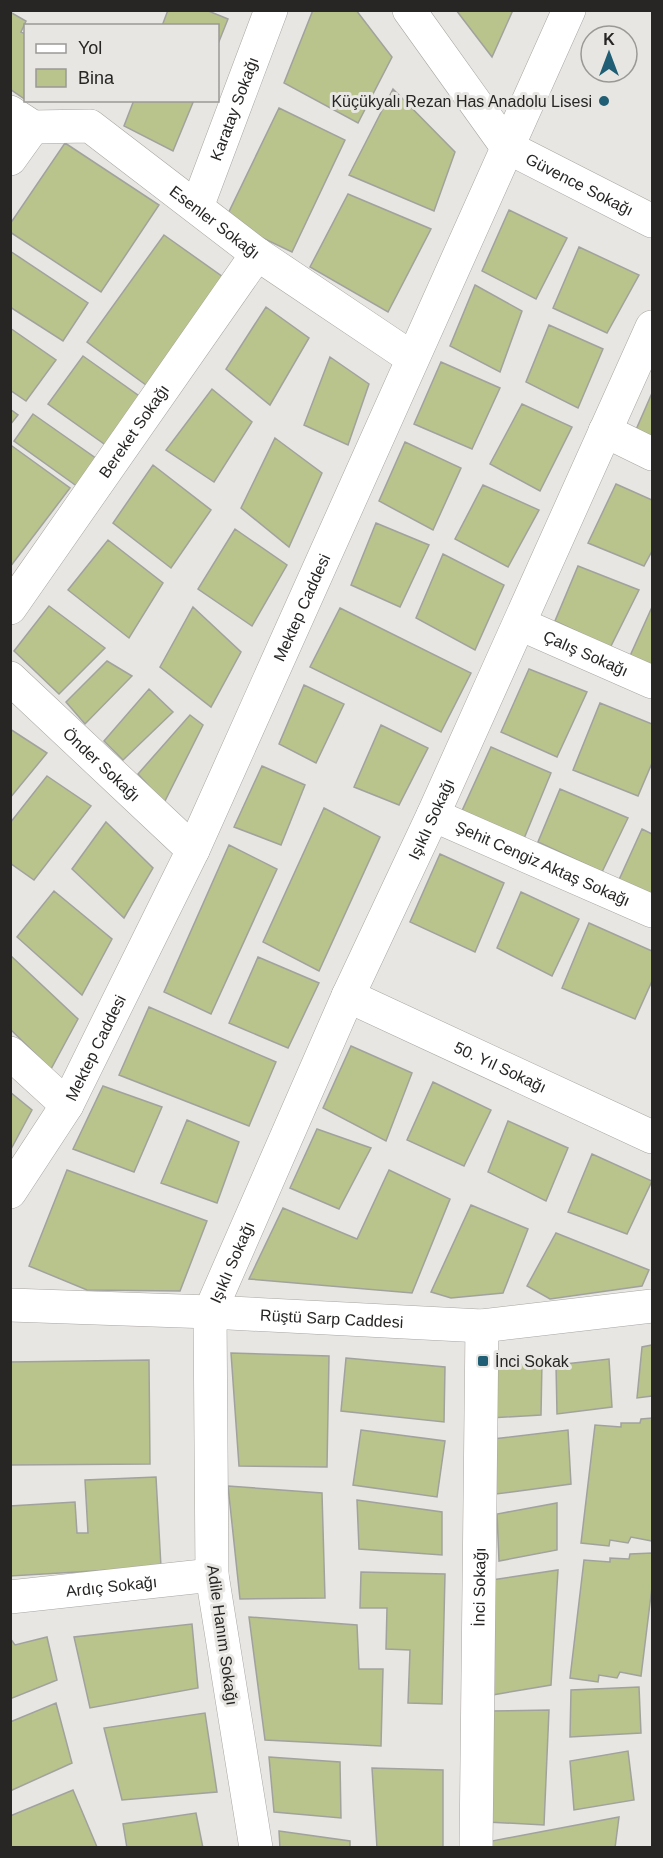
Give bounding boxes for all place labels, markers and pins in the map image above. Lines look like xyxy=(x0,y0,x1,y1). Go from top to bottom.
place label: Küçükyalı Rezan Has Anadolu Lisesi xyxy=(331,93,592,110)
marker: Küçükyalı Rezan Has Anadolu Lisesi xyxy=(597,94,611,108)
place label: İnci Sokak xyxy=(495,1352,570,1370)
marker: İnci Sokak xyxy=(476,1354,490,1368)

